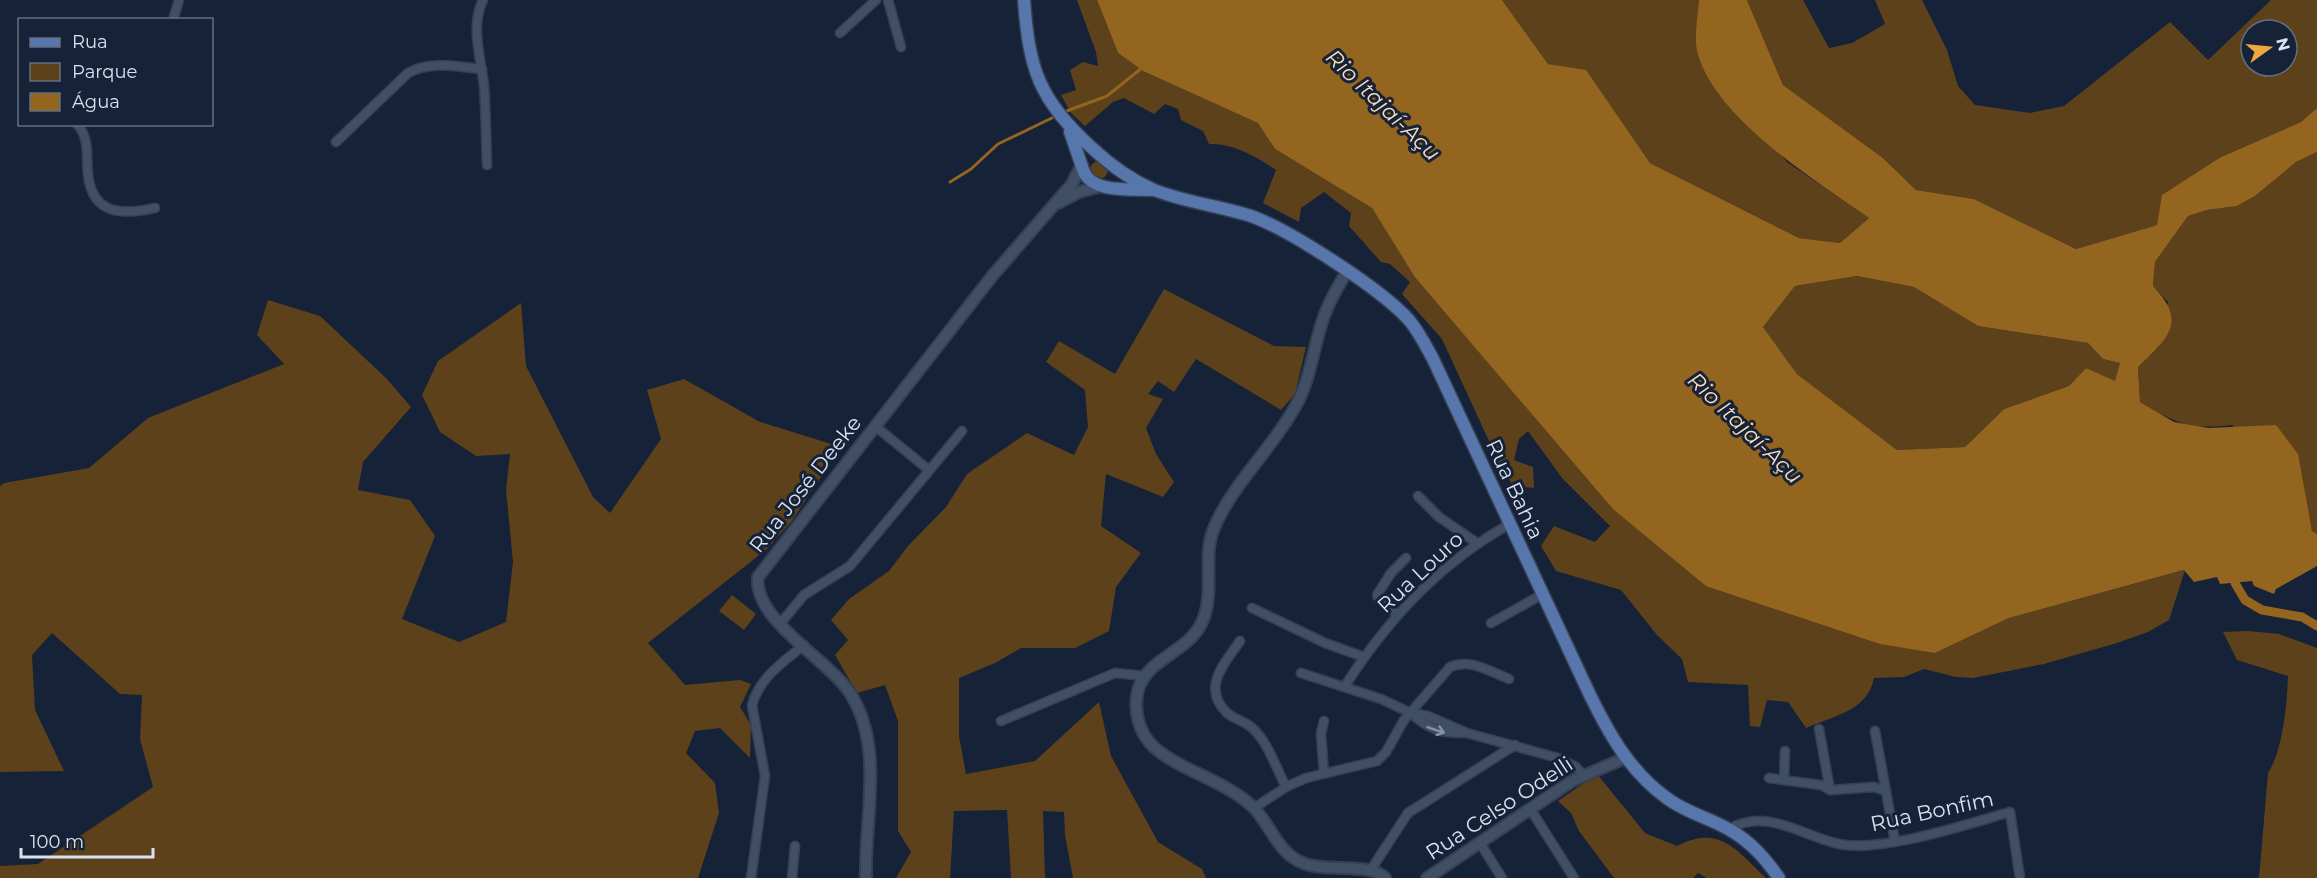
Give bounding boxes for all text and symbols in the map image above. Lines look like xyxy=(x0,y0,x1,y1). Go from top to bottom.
legend xyxy=(18,18,213,126)
north arrow xyxy=(2239,18,2299,78)
text: Rua xyxy=(72,31,108,53)
text: N xyxy=(2272,36,2294,53)
water label: Rio Itajaí-Açu xyxy=(1320,44,1446,166)
text: Parque xyxy=(72,61,138,83)
text: Água xyxy=(72,91,120,113)
water label: Rio Itajaí-Açu xyxy=(1682,367,1808,489)
street label: Rua José Deeke xyxy=(744,411,866,557)
street label: Rua Bahia xyxy=(1481,435,1549,543)
street label: Rua Louro xyxy=(1372,526,1468,618)
one-way arrow xyxy=(1426,725,1445,736)
street label: Rua Celso Odelli xyxy=(1421,751,1577,865)
street label: Rua Bonfim xyxy=(1868,786,1996,836)
scale bar xyxy=(21,821,153,859)
text: 100 m xyxy=(30,831,84,853)

